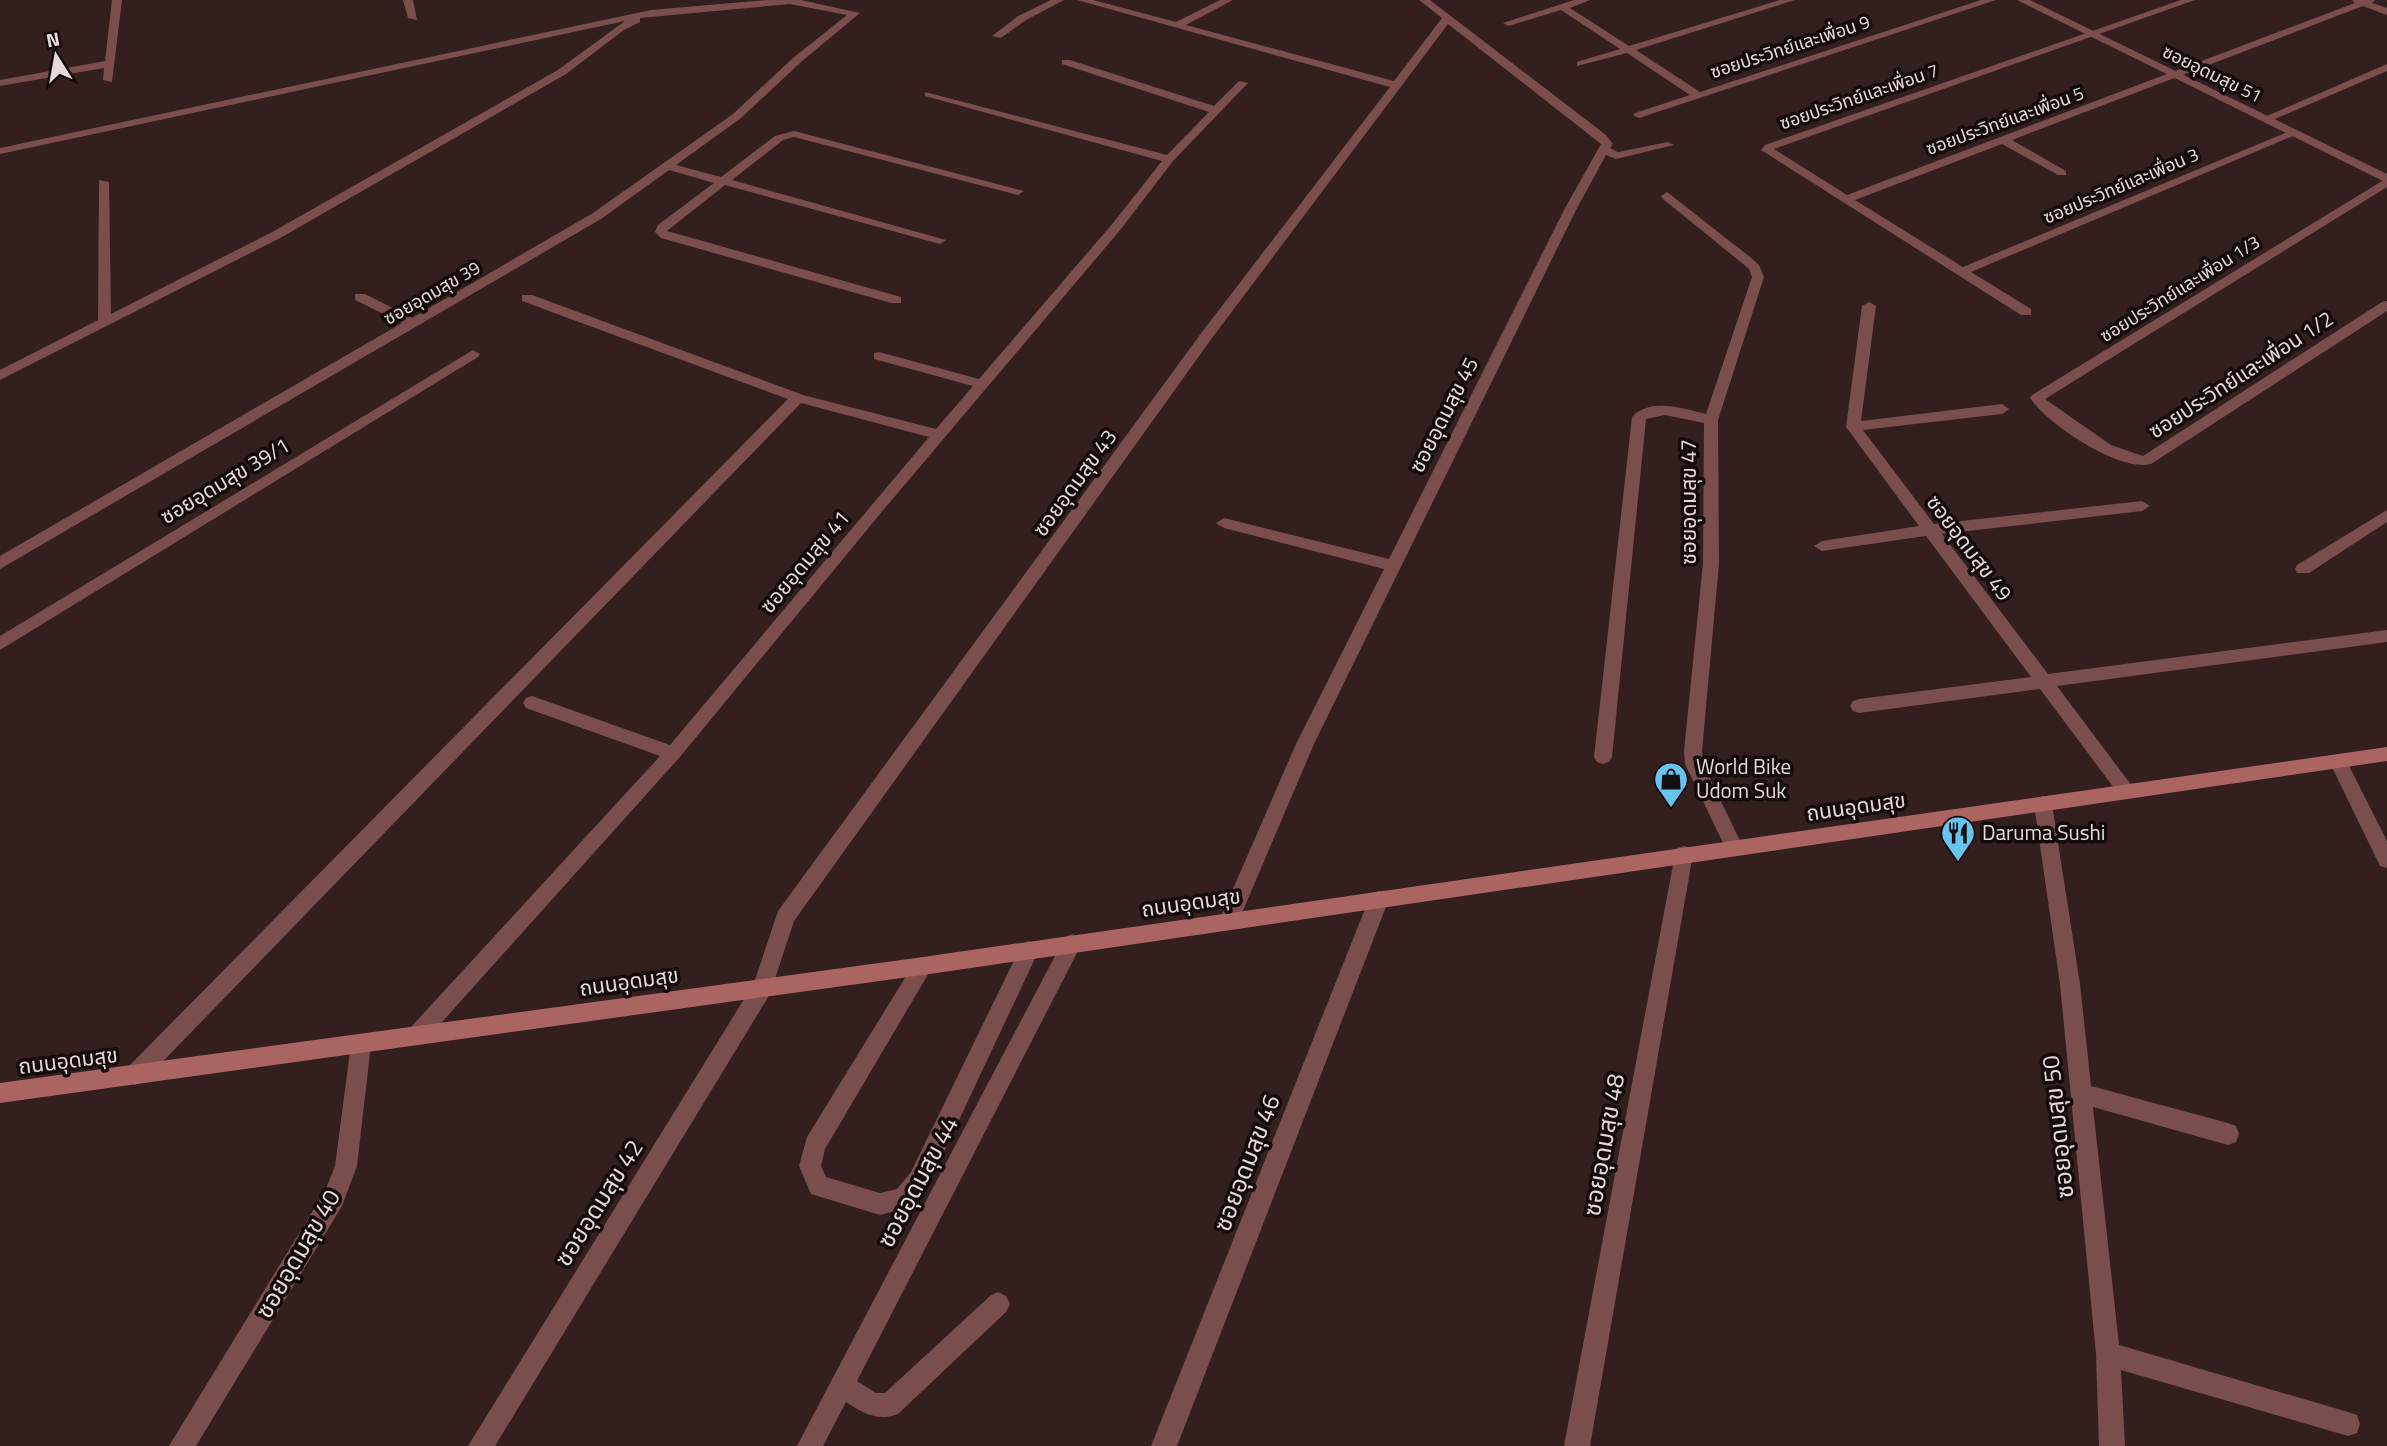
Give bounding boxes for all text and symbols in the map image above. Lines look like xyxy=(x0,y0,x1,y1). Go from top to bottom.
street label: ซอยประวิทย์และเพื่อน 9 xyxy=(1706,8,1873,85)
north arrow xyxy=(21,21,91,91)
text: N xyxy=(43,23,62,54)
street label: ซอยอุดมสุข 51 xyxy=(2158,38,2267,109)
street label: ซอยประวิทย์และเพื่อน 7 xyxy=(1776,57,1942,136)
street label: ซอยประวิทย์และเพื่อน 5 xyxy=(1922,79,2088,162)
street label: ซอยประวิทย์และเพื่อน 3 xyxy=(2039,141,2203,231)
street label: ซอยประวิทย์และเพื่อน 1/3 xyxy=(2095,228,2265,349)
street label: ซอยอุดมสุข 39 xyxy=(378,254,485,331)
street label: ซอยประวิทย์และเพื่อน 1/2 xyxy=(2142,302,2339,446)
street label: ซอยอุดมสุข 45 xyxy=(1400,351,1486,478)
street label: ซอยอุดมสุข 43 xyxy=(1024,422,1124,543)
street label: ซอยอุดมสุข 39/1 xyxy=(154,429,295,531)
street label: ซอยอุดมสุข 47 xyxy=(1672,439,1704,565)
street label: ซอยอุดมสุข 49 xyxy=(1919,488,2020,607)
street label: ซอยอุดมสุข 41 xyxy=(752,503,857,620)
place label: World Bike Udom Suk xyxy=(1696,750,1791,806)
shop icon: World Bike Udom Suk xyxy=(1652,760,1690,809)
street label: ถนนอุดมสุข xyxy=(1804,783,1907,829)
restaurant icon: Daruma Sushi xyxy=(1939,814,1977,863)
place label: Daruma Sushi xyxy=(1982,816,2105,848)
street label: ถนนอุดมสุข xyxy=(1139,879,1242,925)
street label: ถนนอุดมสุข xyxy=(577,958,680,1004)
street label: ถนนอุดมสุข xyxy=(16,1038,119,1082)
street label: ซอยอุดมสุข 50 xyxy=(2032,1054,2082,1200)
street label: ซอยอุดมสุข 48 xyxy=(1573,1071,1633,1219)
street label: ซอยอุดมสุข 46 xyxy=(1204,1089,1289,1236)
street label: ซอยอุดมสุข 44 xyxy=(867,1110,967,1253)
street label: ซอยอุดมสุข 42 xyxy=(545,1132,651,1273)
street label: ซอยอุดมสุข 40 xyxy=(246,1182,349,1325)

